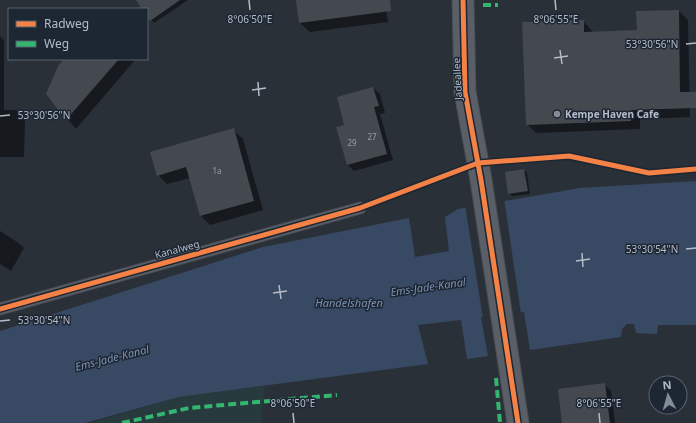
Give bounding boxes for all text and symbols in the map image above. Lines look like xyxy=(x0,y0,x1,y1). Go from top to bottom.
legend xyxy=(8,8,148,60)
text: 8°06'50"E xyxy=(228,12,272,26)
text: 8°06'55"E xyxy=(534,12,578,26)
text: Radweg xyxy=(44,15,89,32)
text: Weg xyxy=(44,35,69,52)
text: 53°30'56"N xyxy=(626,37,678,51)
street label: Jadeallee xyxy=(449,57,465,101)
place label: Kempe Haven Cafe xyxy=(565,107,659,121)
text: 53°30'56"N xyxy=(18,108,70,122)
marker: Kempe Haven Cafe xyxy=(552,109,562,119)
house number: 27 xyxy=(367,131,377,142)
house number: 29 xyxy=(347,137,357,148)
house number: 1a xyxy=(212,165,222,176)
street label: Kanalweg xyxy=(153,236,201,262)
text: 53°30'54"N xyxy=(626,242,678,256)
water label: Ems-Jade-Kanal xyxy=(389,274,468,299)
water label: Handelshafen xyxy=(315,295,383,310)
text: 53°30'54"N xyxy=(18,313,70,327)
water label: Ems-Jade-Kanal xyxy=(73,341,152,374)
north arrow xyxy=(648,375,688,415)
text: N xyxy=(662,377,672,392)
text: 8°06'50"E xyxy=(271,396,315,410)
text: 8°06'55"E xyxy=(577,396,621,410)

